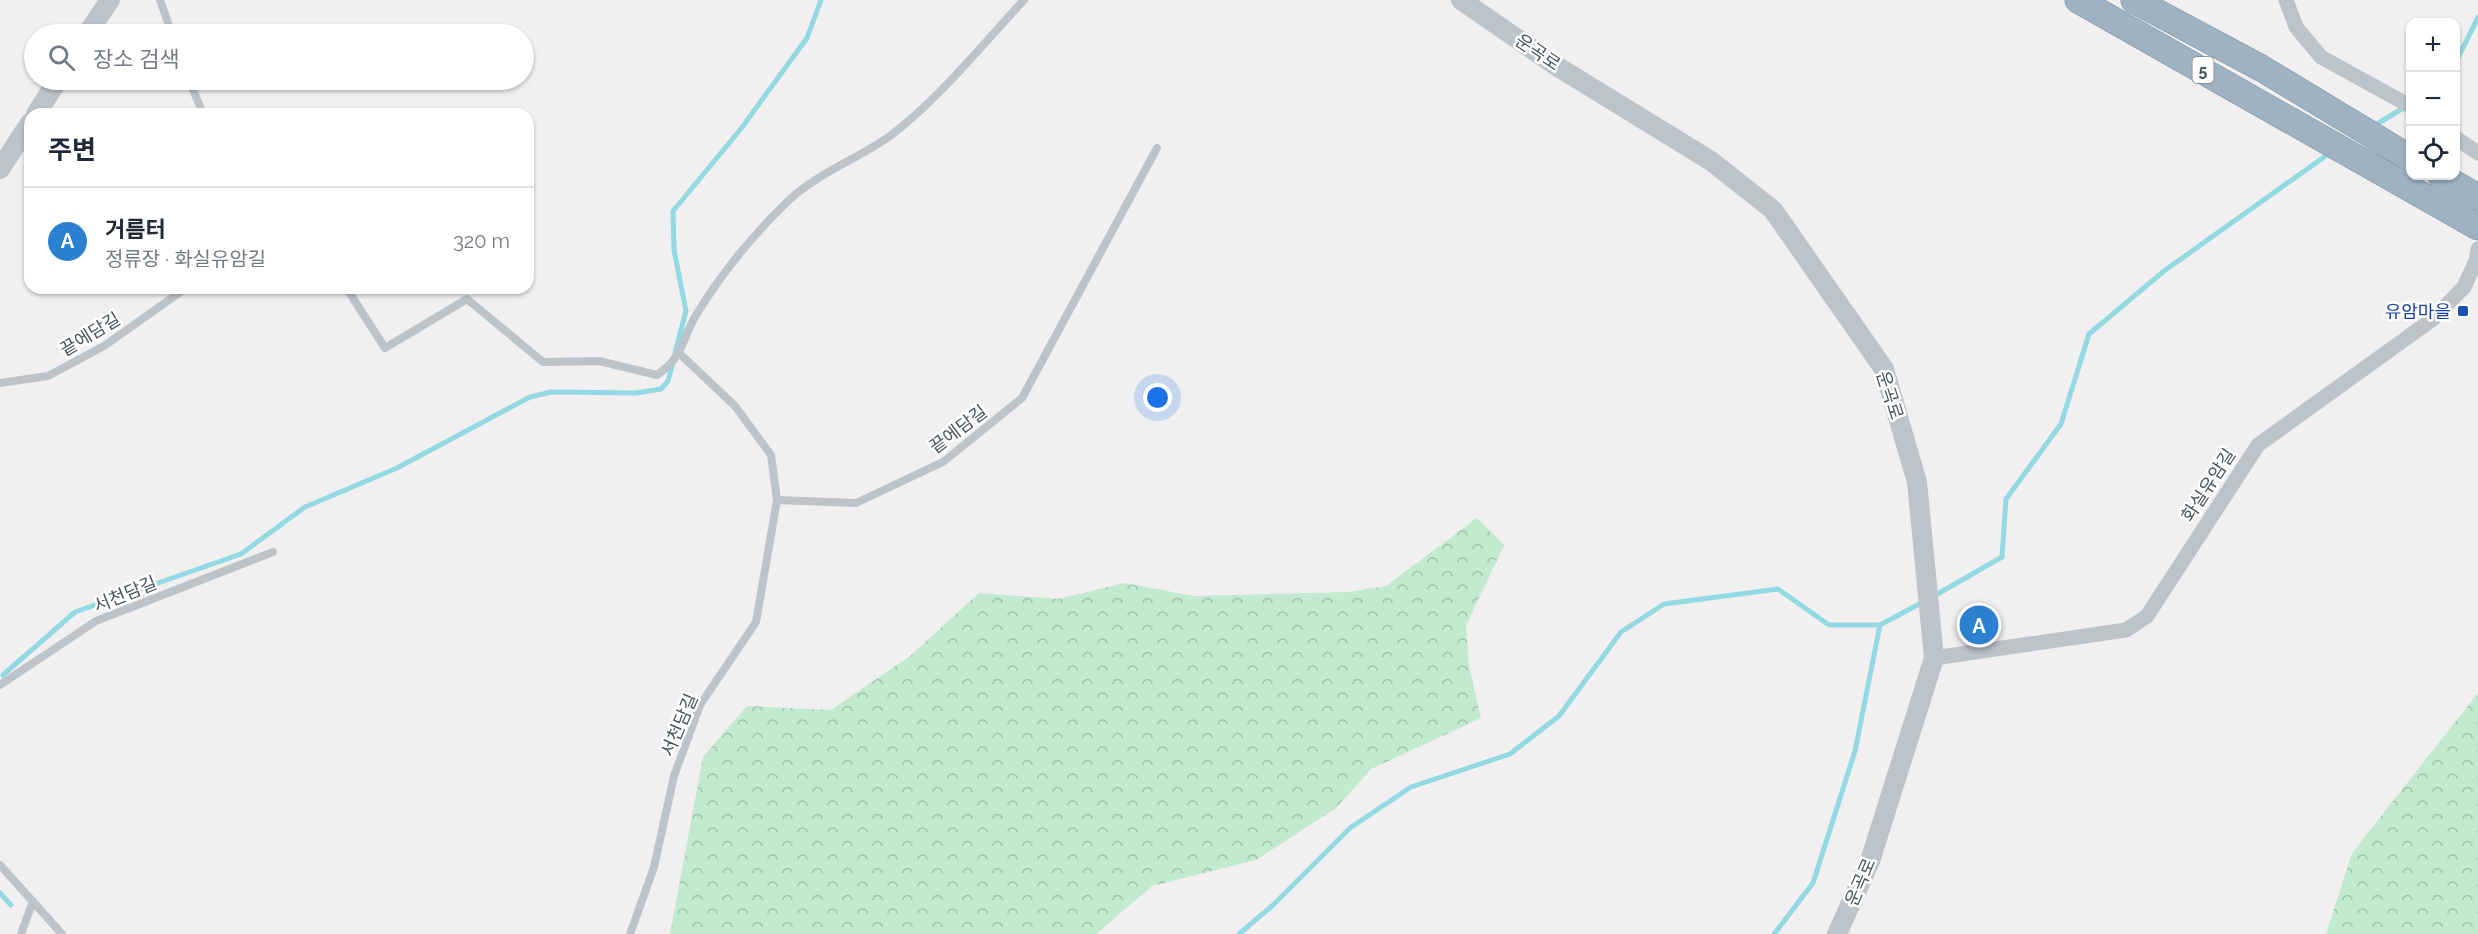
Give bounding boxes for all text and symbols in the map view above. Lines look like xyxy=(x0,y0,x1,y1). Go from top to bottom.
map controls xyxy=(2406,18,2460,180)
button: + xyxy=(2406,18,2460,72)
search box xyxy=(24,24,534,90)
street label: 운곡로 xyxy=(1512,29,1564,75)
icon: search xyxy=(45,41,78,74)
text: 장소 검색 xyxy=(93,46,180,72)
road number: 5 xyxy=(2192,57,2214,83)
button: − xyxy=(2406,72,2460,126)
button: locate xyxy=(2406,126,2460,180)
text: 주변 xyxy=(48,135,96,165)
text: 거름터 xyxy=(105,216,166,242)
text: A xyxy=(61,229,74,253)
text: 320 m xyxy=(453,229,510,253)
text: 정류장 · 화실유암길 xyxy=(105,247,266,271)
place label: 유암마을 xyxy=(2385,301,2451,322)
marker: 유암마을 xyxy=(2456,304,2470,318)
street label: 끝에담길 xyxy=(56,308,124,360)
street label: 운곡로 xyxy=(1872,368,1908,422)
your location xyxy=(1143,383,1172,412)
street label: 끝에담길 xyxy=(925,401,991,457)
street label: 화실유암길 xyxy=(2177,445,2239,525)
street label: 서천담길 xyxy=(90,572,160,616)
pin: A xyxy=(1960,602,1998,648)
street label: 서천담길 xyxy=(656,690,702,760)
street label: 운곡로 xyxy=(1841,855,1879,909)

